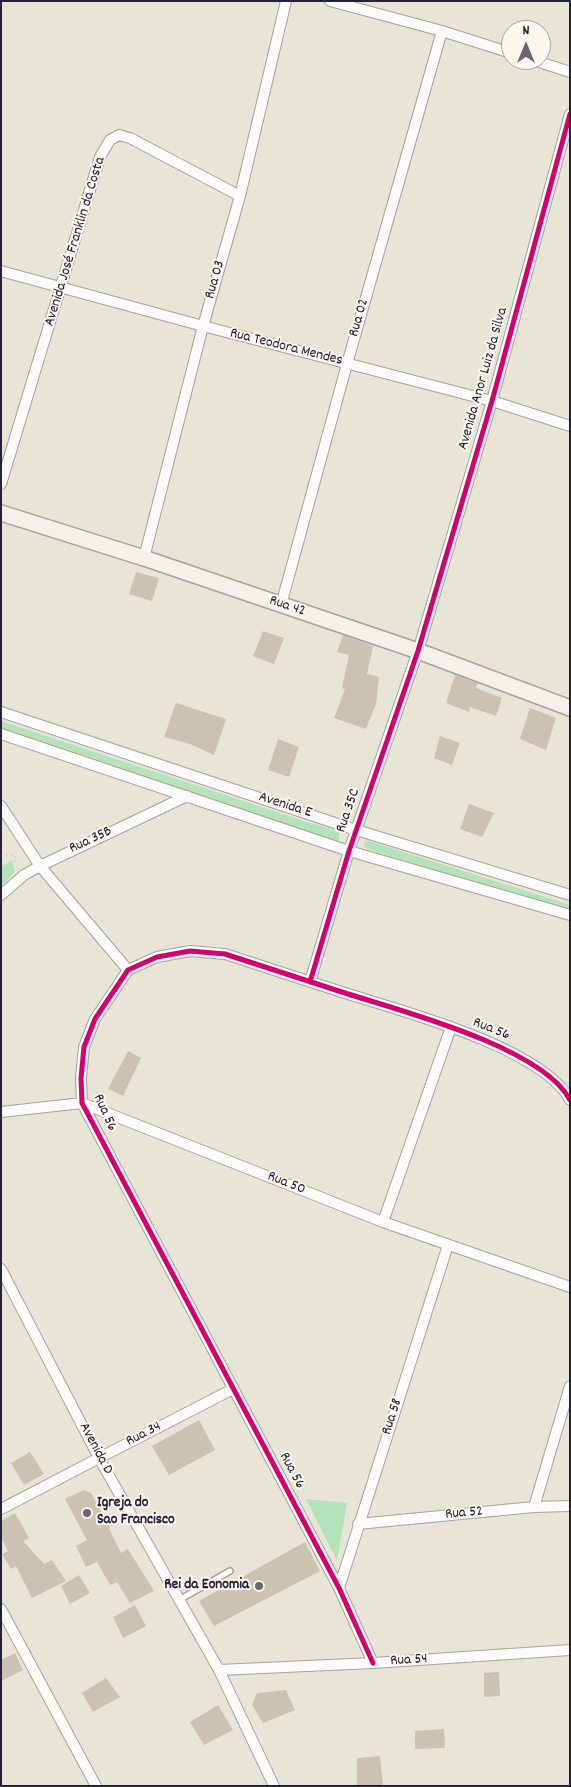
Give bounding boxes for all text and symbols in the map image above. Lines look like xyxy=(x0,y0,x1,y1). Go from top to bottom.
north arrow xyxy=(501,20,551,70)
text: N xyxy=(523,21,529,41)
street label: Avenida José Franklin da Costa xyxy=(42,155,110,329)
street label: Rua 03 xyxy=(202,259,230,301)
street label: Rua 02 xyxy=(346,297,374,339)
street label: Avenida Anor Luiz da Silva xyxy=(455,306,513,452)
street label: Rua Teodora Mendes xyxy=(228,325,344,371)
street label: Rua 42 xyxy=(267,592,307,622)
street label: Rua 35C xyxy=(333,787,365,835)
street label: Avenida E xyxy=(256,789,314,823)
street label: Rua 35B xyxy=(67,823,115,859)
street label: Rua 56 xyxy=(470,1014,512,1046)
street label: Rua 56 xyxy=(88,1092,120,1134)
street label: Rua 50 xyxy=(264,1168,308,1200)
street label: Rua 58 xyxy=(379,1397,407,1437)
street label: Rua 34 xyxy=(123,1419,165,1451)
street label: Avenida D xyxy=(74,1420,116,1478)
street label: Rua 56 xyxy=(274,1450,308,1492)
place label: Igreja do Sao Francisco xyxy=(97,1495,175,1530)
street label: Rua 52 xyxy=(444,1503,484,1525)
marker: Igreja do Sao Francisco xyxy=(81,1507,93,1519)
place label: Rei da Eonomia xyxy=(164,1577,249,1595)
marker: Rei da Eonomia xyxy=(253,1580,265,1592)
street label: Rua 54 xyxy=(390,1651,428,1671)

